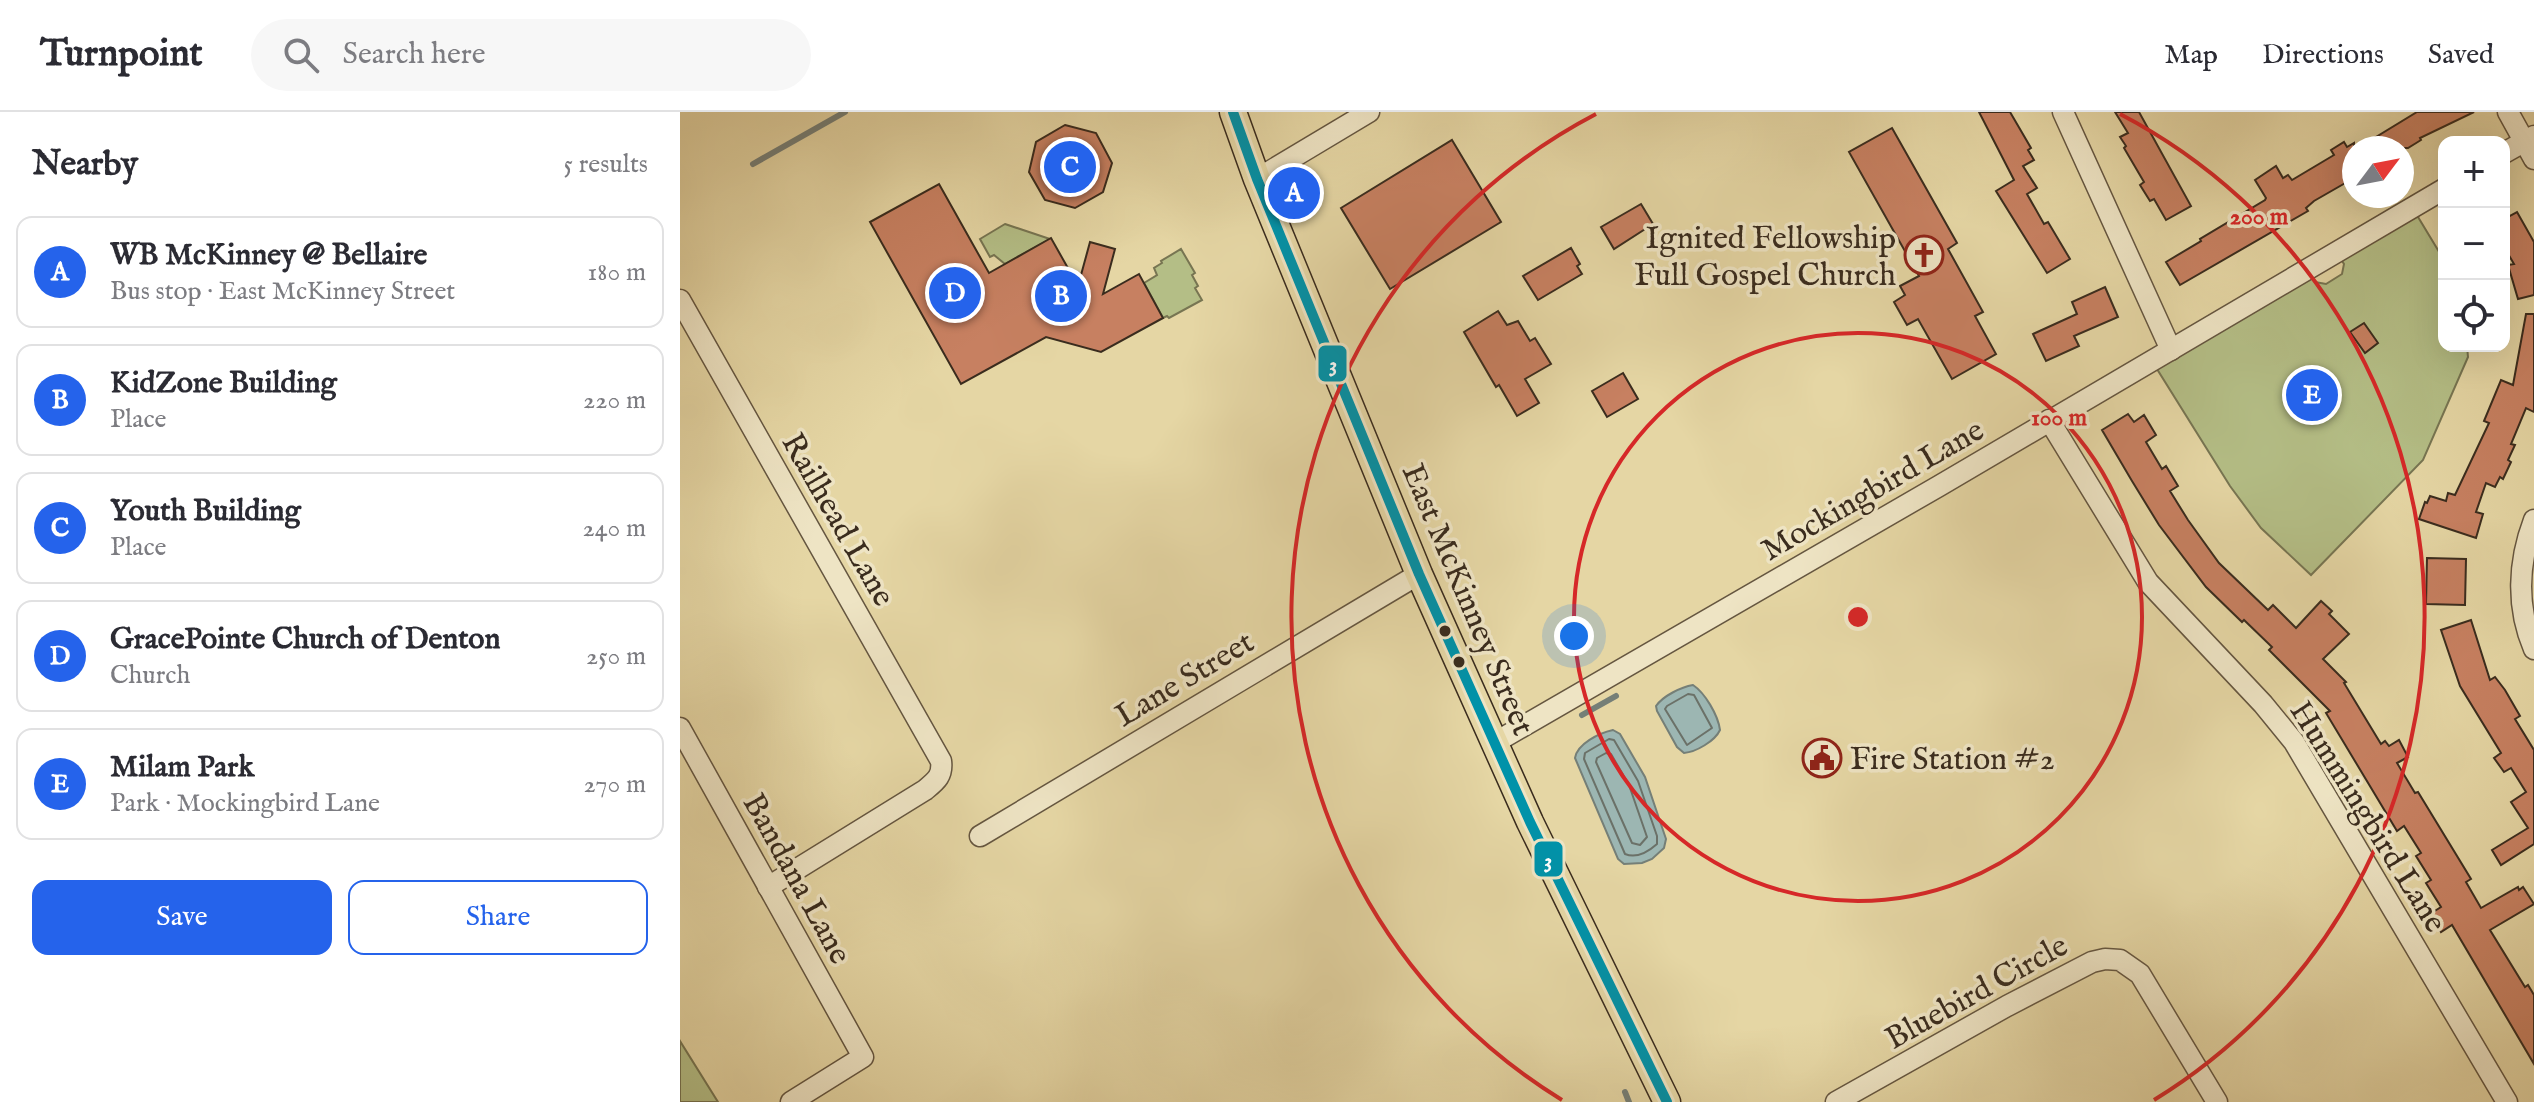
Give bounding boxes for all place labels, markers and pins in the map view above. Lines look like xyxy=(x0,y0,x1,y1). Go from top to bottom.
pin: C xyxy=(1044,137,1096,197)
pin: A xyxy=(1268,163,1320,223)
place label: Ignited Fellowship Full Gospel Church xyxy=(1634,219,1896,297)
church icon: Ignited Fellowship Full Gospel Church xyxy=(1903,234,1945,276)
pin: D xyxy=(929,263,981,323)
pin: B xyxy=(1035,266,1087,326)
pin: E xyxy=(2286,365,2338,425)
centre of rings xyxy=(1844,603,1872,631)
unlabelled marker xyxy=(1437,623,1453,639)
unlabelled marker xyxy=(1451,654,1467,670)
public building icon: Fire Station #2 xyxy=(1801,737,1843,779)
place label: Fire Station #2 xyxy=(1850,740,2055,781)

